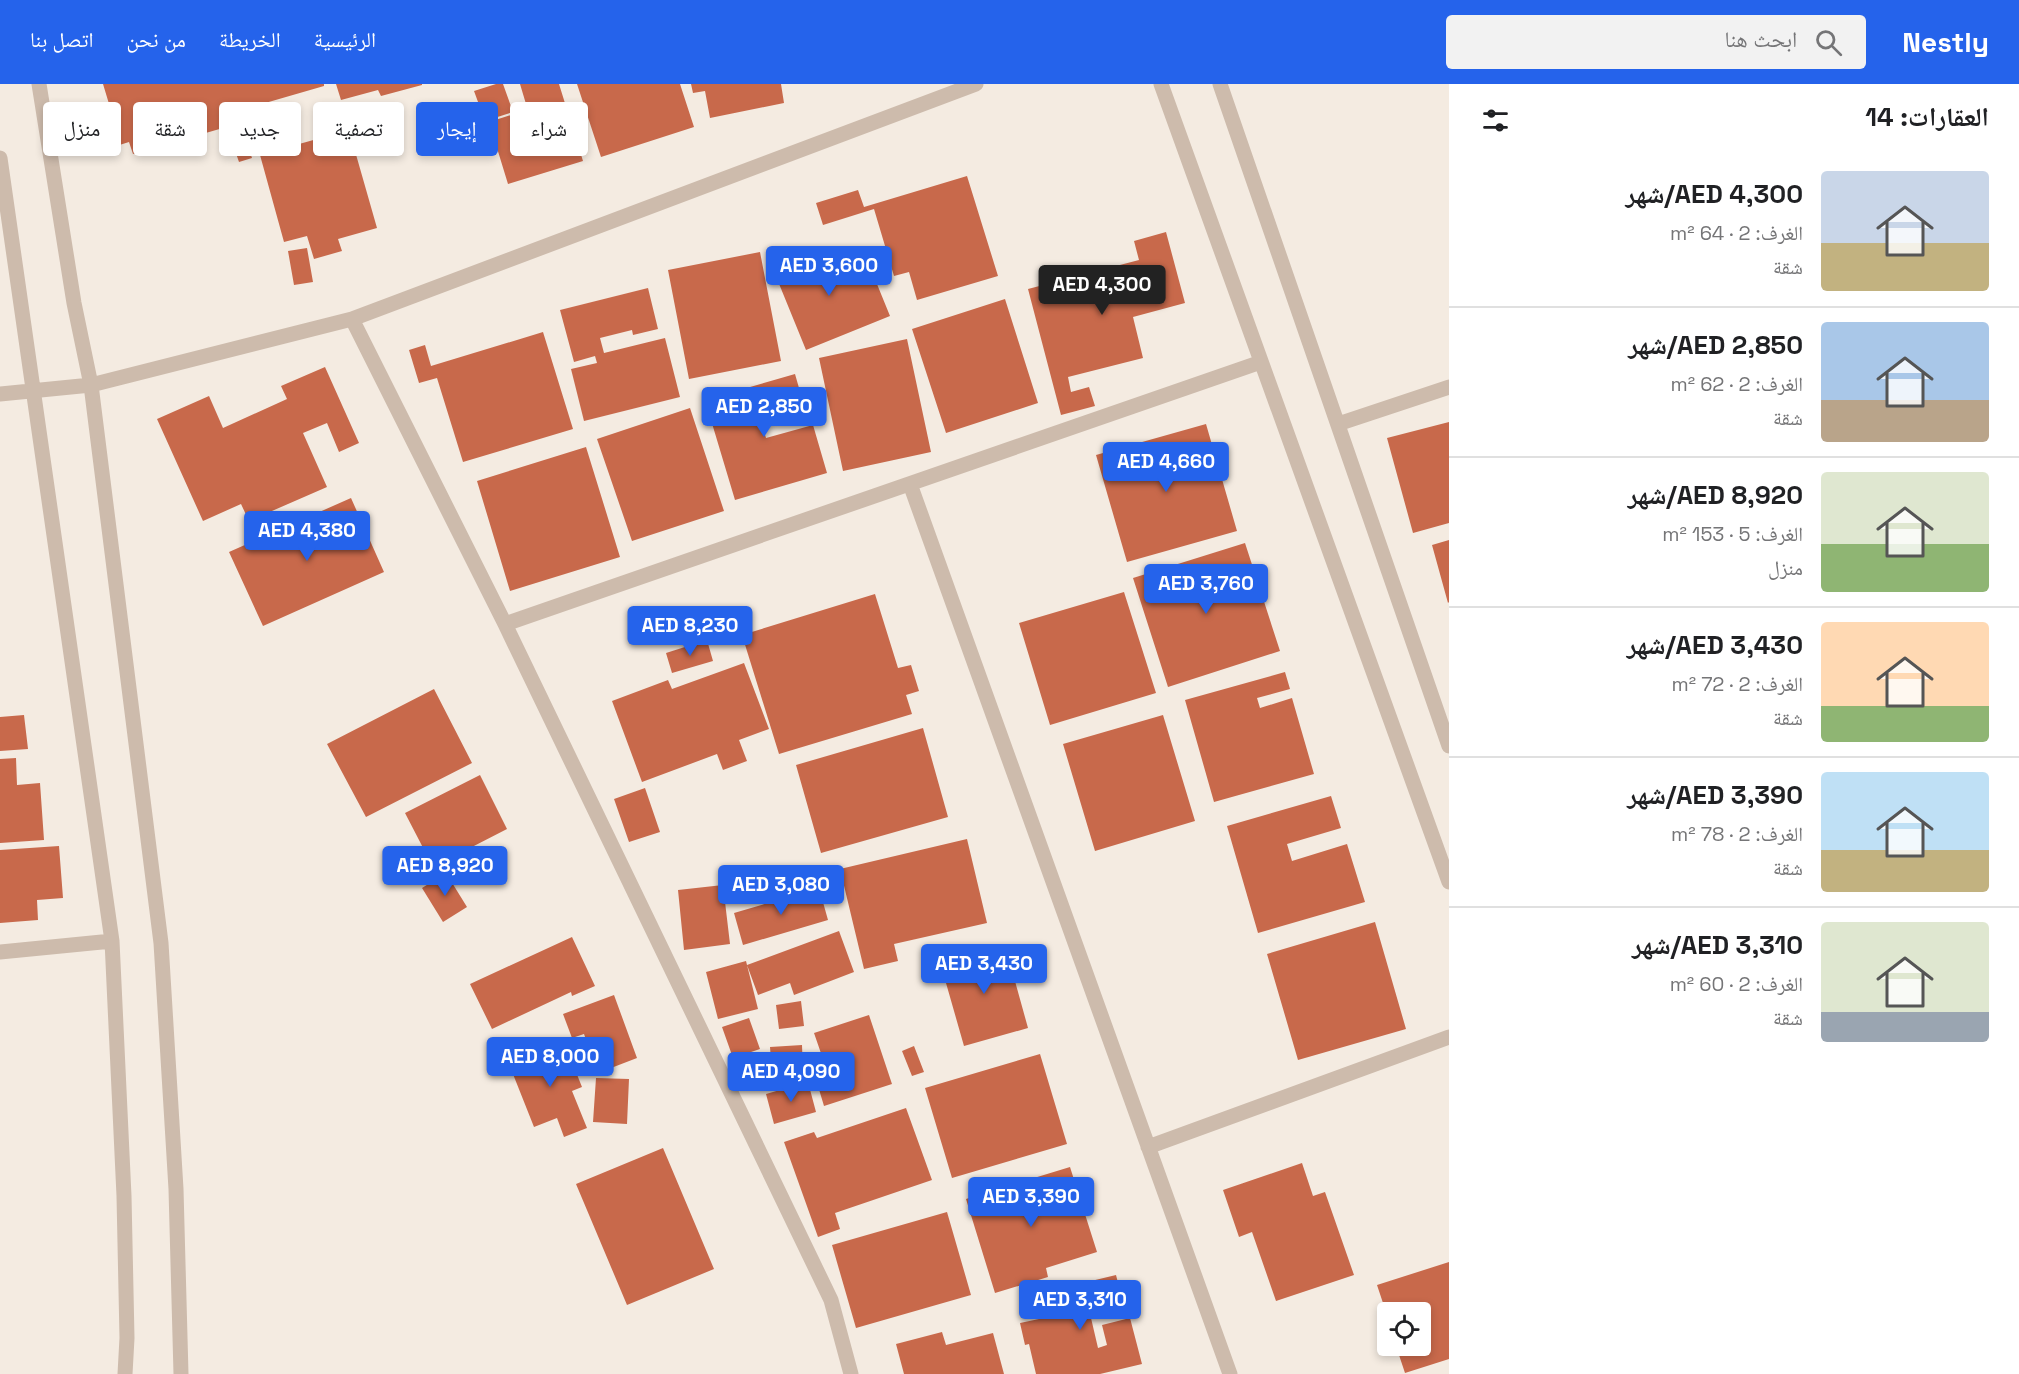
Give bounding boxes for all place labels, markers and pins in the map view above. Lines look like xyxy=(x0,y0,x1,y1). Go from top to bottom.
pin: AED 3,600 xyxy=(760,246,898,297)
pin: AED 4,300 xyxy=(1033,265,1171,316)
pin: AED 2,850 xyxy=(695,387,833,438)
pin: AED 4,660 xyxy=(1097,442,1235,493)
pin: AED 4,380 xyxy=(238,511,376,562)
pin: AED 3,760 xyxy=(1137,564,1275,615)
pin: AED 8,230 xyxy=(621,606,759,657)
pin: AED 8,920 xyxy=(376,846,514,897)
pin: AED 3,080 xyxy=(712,865,850,916)
pin: AED 3,430 xyxy=(915,944,1053,995)
pin: AED 8,000 xyxy=(481,1037,619,1088)
pin: AED 4,090 xyxy=(722,1052,860,1103)
pin: AED 3,390 xyxy=(962,1177,1100,1228)
pin: AED 3,310 xyxy=(1011,1280,1149,1331)

